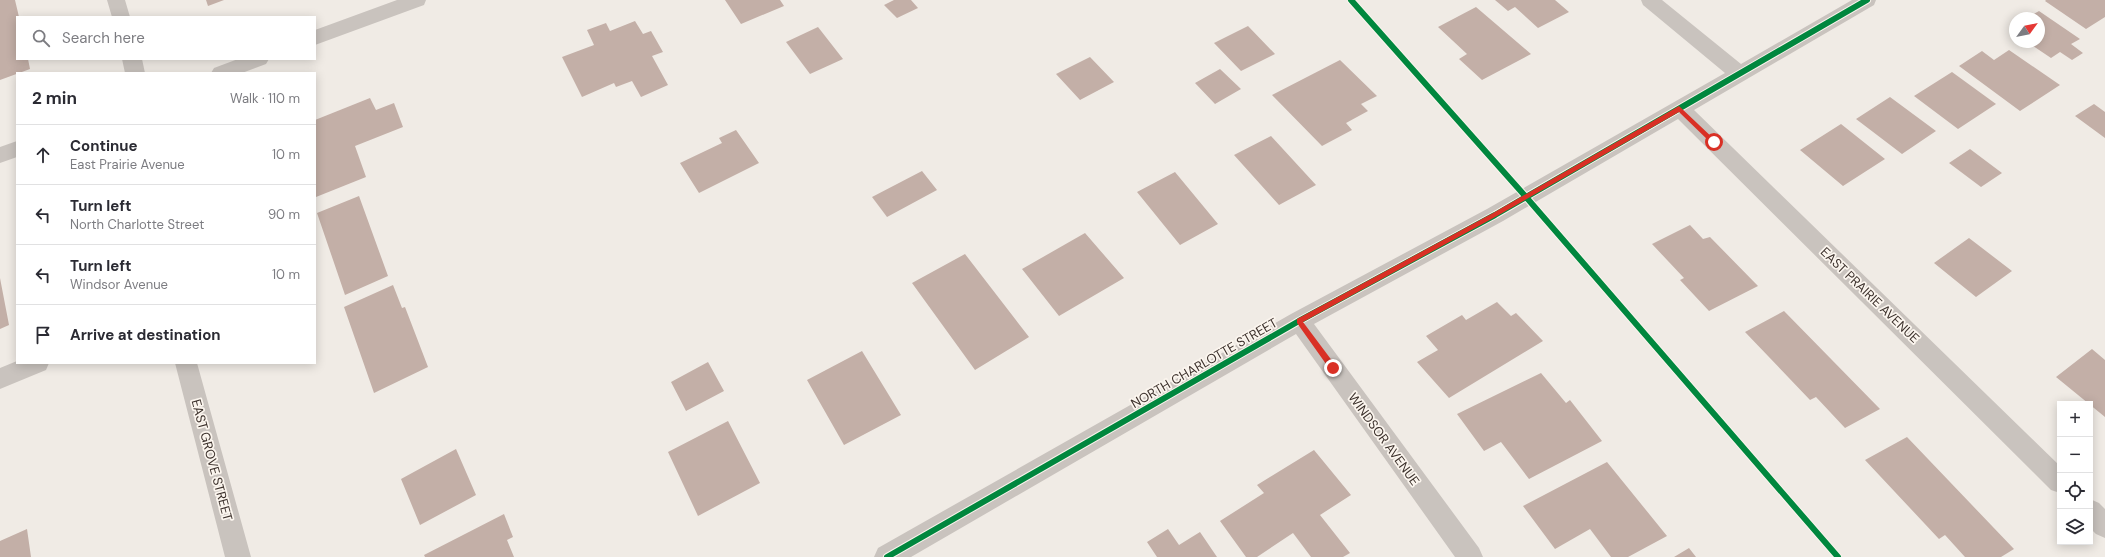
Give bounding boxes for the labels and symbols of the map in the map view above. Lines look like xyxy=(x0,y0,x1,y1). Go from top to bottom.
north arrow xyxy=(2009,12,2045,48)
route start xyxy=(1705,133,1723,151)
street label: EAST PRAIRIE AVENUE xyxy=(1817,243,1923,347)
street label: NORTH CHARLOTTE STREET xyxy=(1128,314,1280,412)
route end xyxy=(1324,359,1342,377)
street label: WINDSOR AVENUE xyxy=(1345,389,1423,489)
street label: EAST GROVE STREET xyxy=(188,397,236,523)

